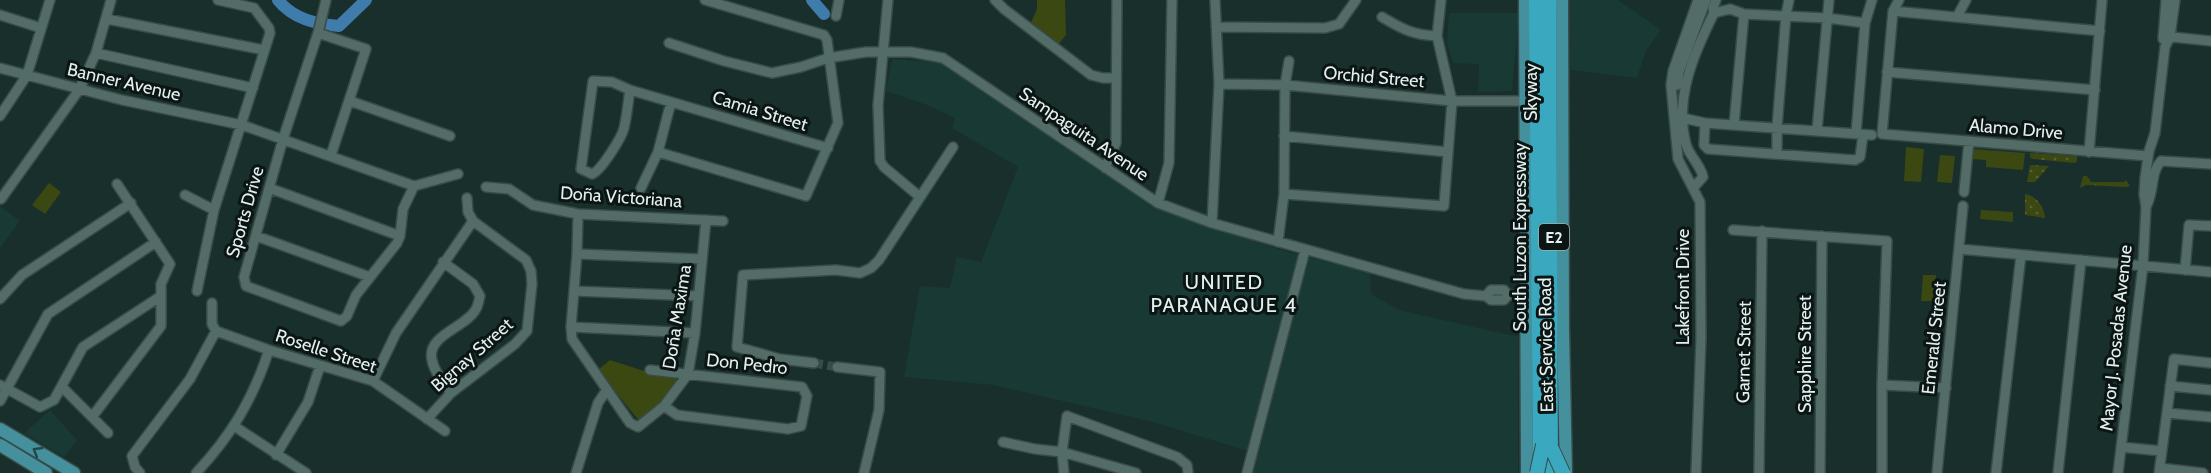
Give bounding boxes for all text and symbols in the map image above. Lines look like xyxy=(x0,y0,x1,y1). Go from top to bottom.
street label: Banner Avenue xyxy=(65,58,183,106)
street label: Orchid Street xyxy=(1323,62,1425,92)
street label: Skyway xyxy=(1520,63,1542,121)
street label: Sampaguita Avenue xyxy=(1015,82,1153,186)
street label: Camia Street xyxy=(710,86,810,136)
street label: Alamo Drive xyxy=(1968,114,2064,144)
street label: South Luzon Expressway xyxy=(1509,143,1531,331)
street label: Sports Drive xyxy=(221,164,269,260)
street label: Doña Victoriana xyxy=(559,182,683,212)
road number: E2 xyxy=(1539,224,1569,250)
street label: Lakefront Drive xyxy=(1672,229,1694,345)
street label: Mayor J. Posadas Avenue xyxy=(2095,244,2137,432)
street label: Doña Maxima xyxy=(658,263,696,371)
district label: UNITED PARANAQUE 4 xyxy=(1150,270,1298,317)
street label: East Service Road xyxy=(1534,278,1558,412)
street label: Emerald Street xyxy=(1917,280,1951,396)
street label: Sapphire Street xyxy=(1794,295,1816,413)
street label: Garnet Street xyxy=(1732,301,1756,403)
street label: Bignay Street xyxy=(427,314,517,396)
street label: Roselle Street xyxy=(273,324,379,378)
street label: Don Pedro xyxy=(705,349,789,379)
one-way arrow xyxy=(33,446,43,458)

